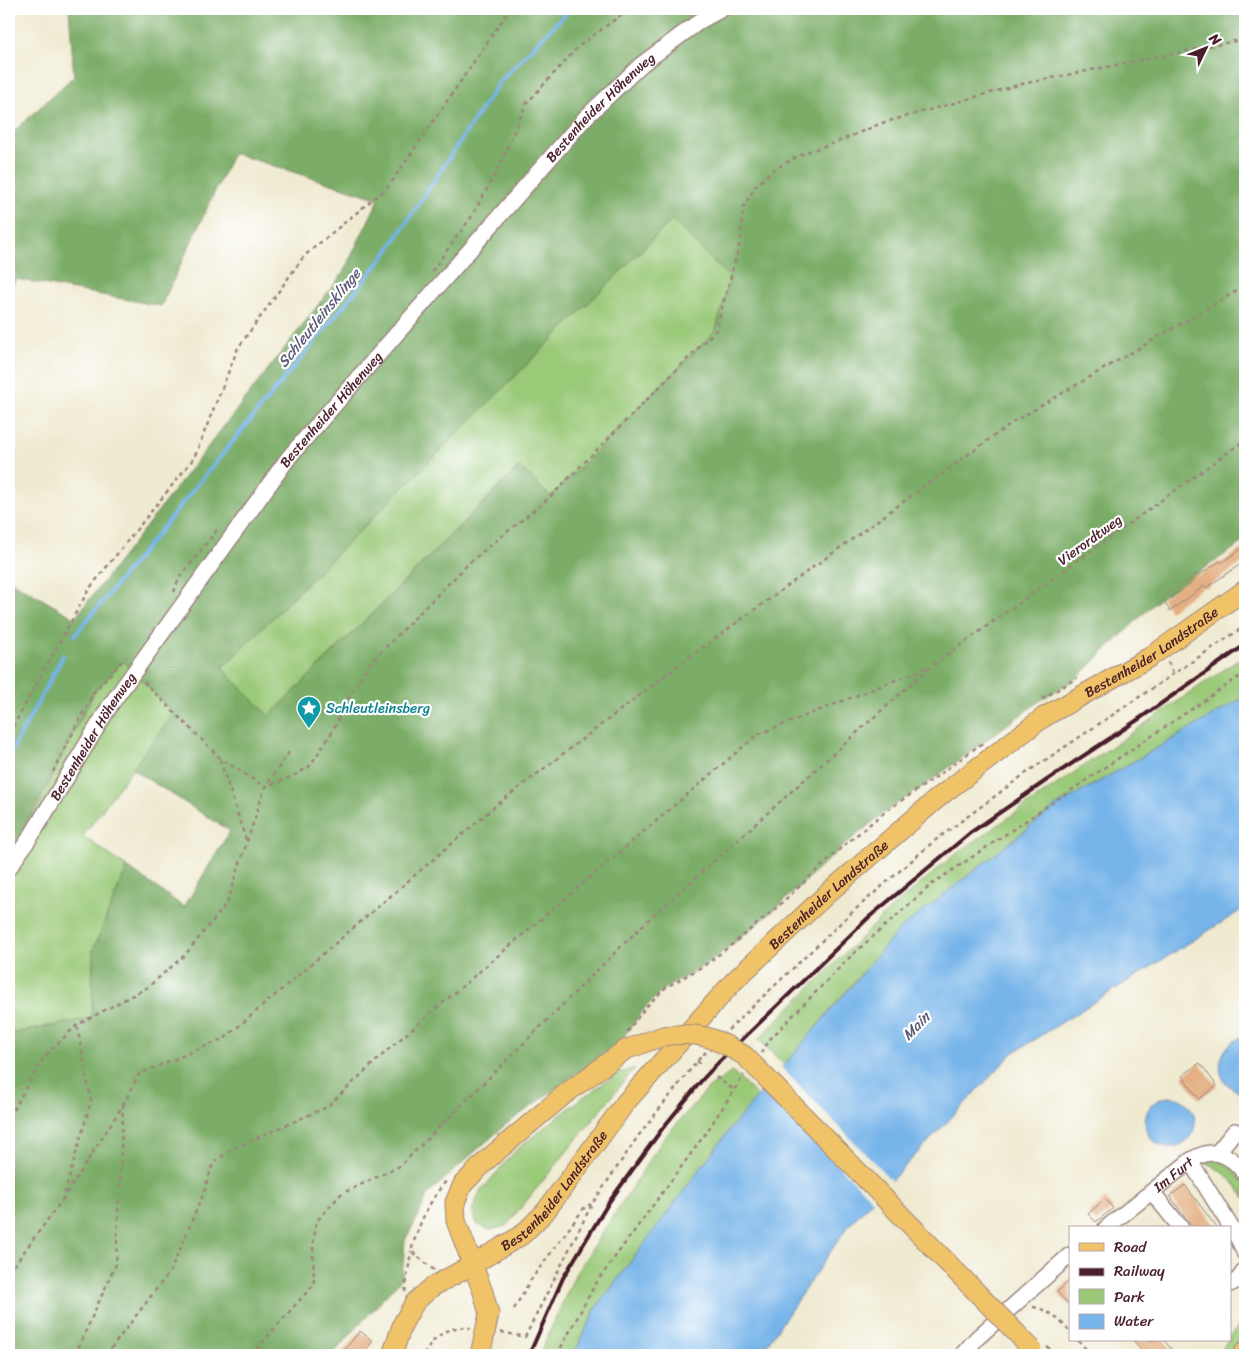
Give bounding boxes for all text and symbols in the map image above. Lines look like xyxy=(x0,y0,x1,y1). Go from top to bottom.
north arrow xyxy=(1182,22,1232,72)
text: N xyxy=(1202,27,1228,52)
street label: Bestenheider Höhenweg xyxy=(539,46,661,168)
water label: Schleutleinsklinge xyxy=(271,261,368,373)
street label: Bestenheider Höhenweg xyxy=(273,345,389,473)
street label: Vierordtweg xyxy=(1052,508,1128,572)
street label: Bestenheider Landstraße xyxy=(1079,600,1224,704)
street label: Bestenheider Höhenweg xyxy=(43,667,143,806)
place icon: Schleutleinsberg xyxy=(296,695,322,729)
place label: Schleutleinsberg xyxy=(326,696,430,721)
street label: Bestenheider Landstraße xyxy=(762,833,894,956)
water label: Main xyxy=(896,1004,938,1047)
street label: Bestenheider Landstraße xyxy=(496,1124,614,1258)
street label: Im Furt xyxy=(1146,1149,1200,1199)
legend xyxy=(1069,1226,1232,1342)
text: Road xyxy=(1114,1234,1147,1260)
text: Railway xyxy=(1114,1258,1165,1284)
text: Park xyxy=(1114,1284,1145,1310)
text: Water xyxy=(1114,1308,1154,1334)

